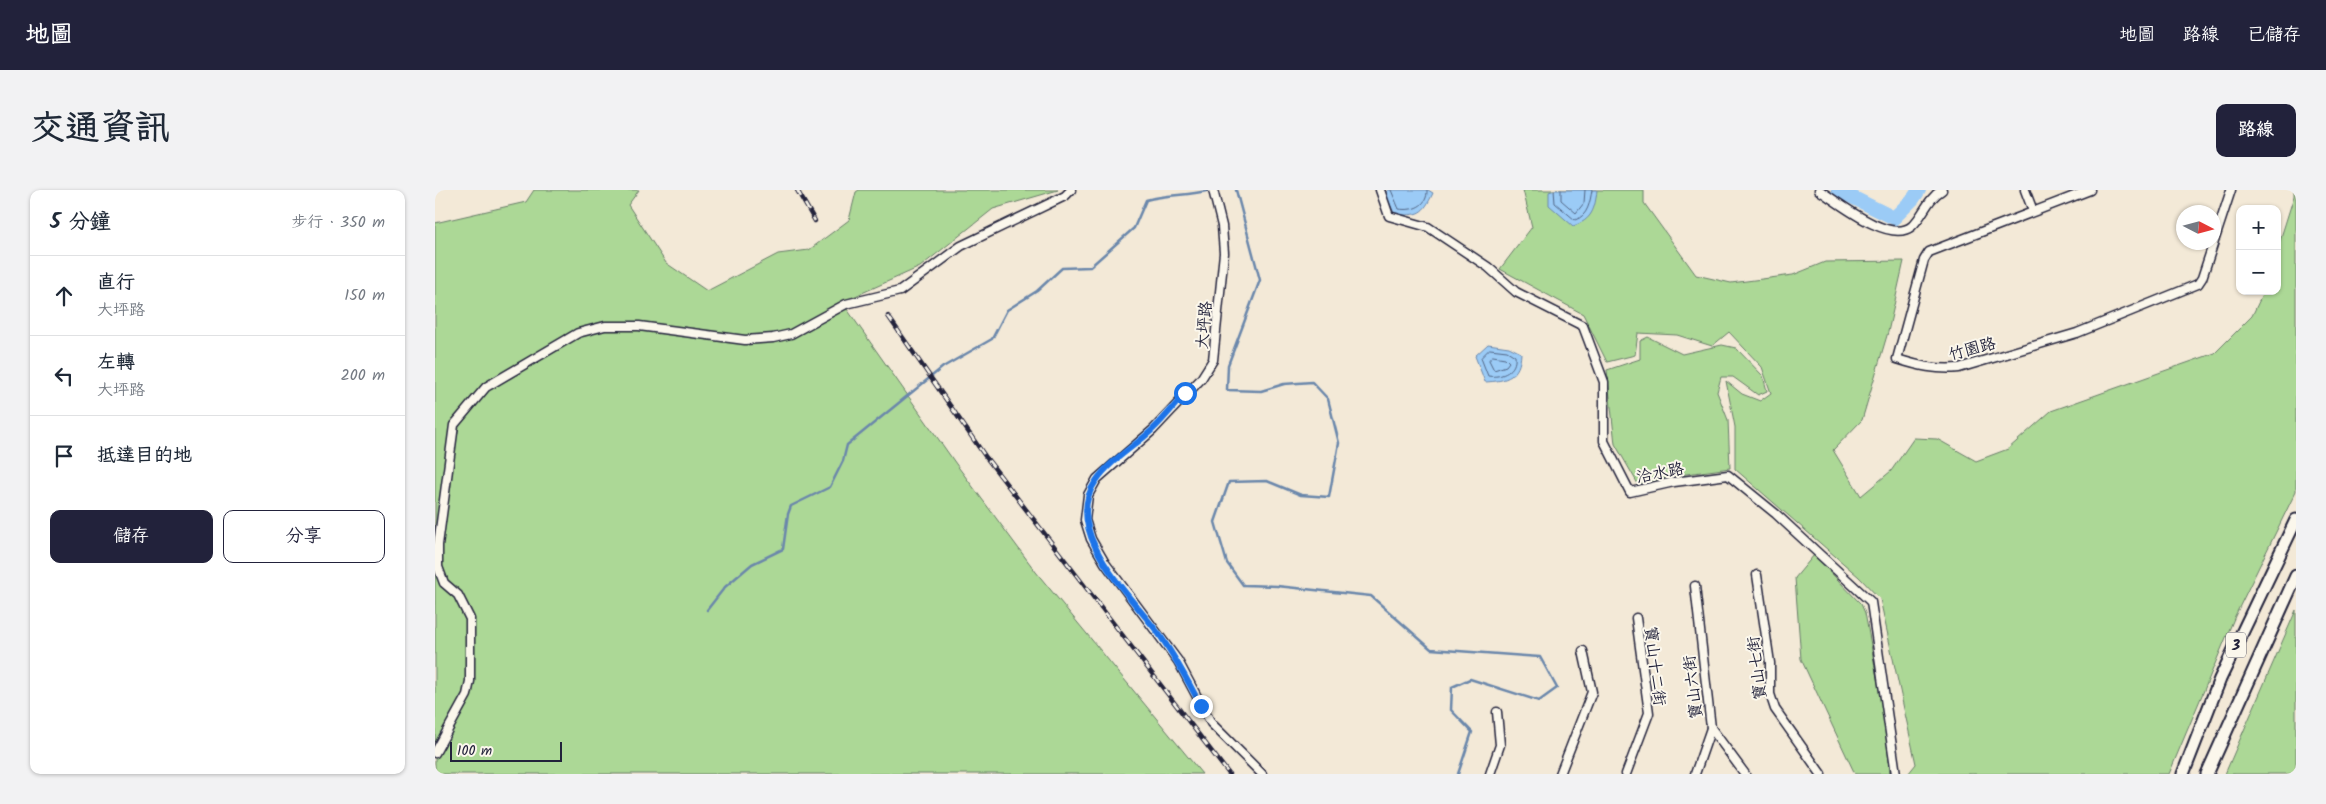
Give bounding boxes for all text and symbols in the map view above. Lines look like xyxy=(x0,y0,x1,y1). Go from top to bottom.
text: 地圖 xyxy=(25,16,73,55)
text: 地圖 xyxy=(2119,21,2155,50)
text: 路線 xyxy=(2183,21,2219,50)
text: 已儲存 xyxy=(2247,21,2301,50)
text: 交通資訊 xyxy=(30,102,170,158)
button: 路線 xyxy=(2216,104,2296,157)
north arrow xyxy=(2176,205,2221,250)
map controls xyxy=(2236,205,2281,295)
button: + xyxy=(2236,205,2281,250)
text: 5 分鐘 xyxy=(50,206,111,239)
text: 步行 · 350 m xyxy=(291,210,385,235)
button: − xyxy=(2236,250,2281,295)
text: 直行 xyxy=(97,268,135,298)
icon: ahead xyxy=(50,282,78,310)
text: 150 m xyxy=(344,283,385,308)
text: 大坪路 xyxy=(97,298,145,323)
street label: 大坪路 xyxy=(1190,300,1219,350)
street label: 竹園路 xyxy=(1946,331,1999,368)
text: 左轉 xyxy=(97,348,135,378)
icon: left xyxy=(50,362,78,390)
text: 200 m xyxy=(341,363,385,388)
text: 大坪路 xyxy=(97,378,145,403)
route start xyxy=(1174,382,1197,405)
text: 抵達目的地 xyxy=(97,441,192,471)
icon: arrive xyxy=(50,442,78,470)
street label: 洽水路 xyxy=(1634,457,1686,490)
button: 儲存 xyxy=(50,510,213,563)
button: 分享 xyxy=(223,510,385,563)
street label: 寶山十二街 xyxy=(1637,625,1672,707)
road number: 3 xyxy=(2226,632,2246,658)
street label: 寶山七街 xyxy=(1741,635,1774,701)
street label: 寶山六街 xyxy=(1677,654,1710,720)
route end xyxy=(1190,695,1213,718)
scale bar xyxy=(450,739,563,762)
text: 100 m xyxy=(457,740,492,762)

